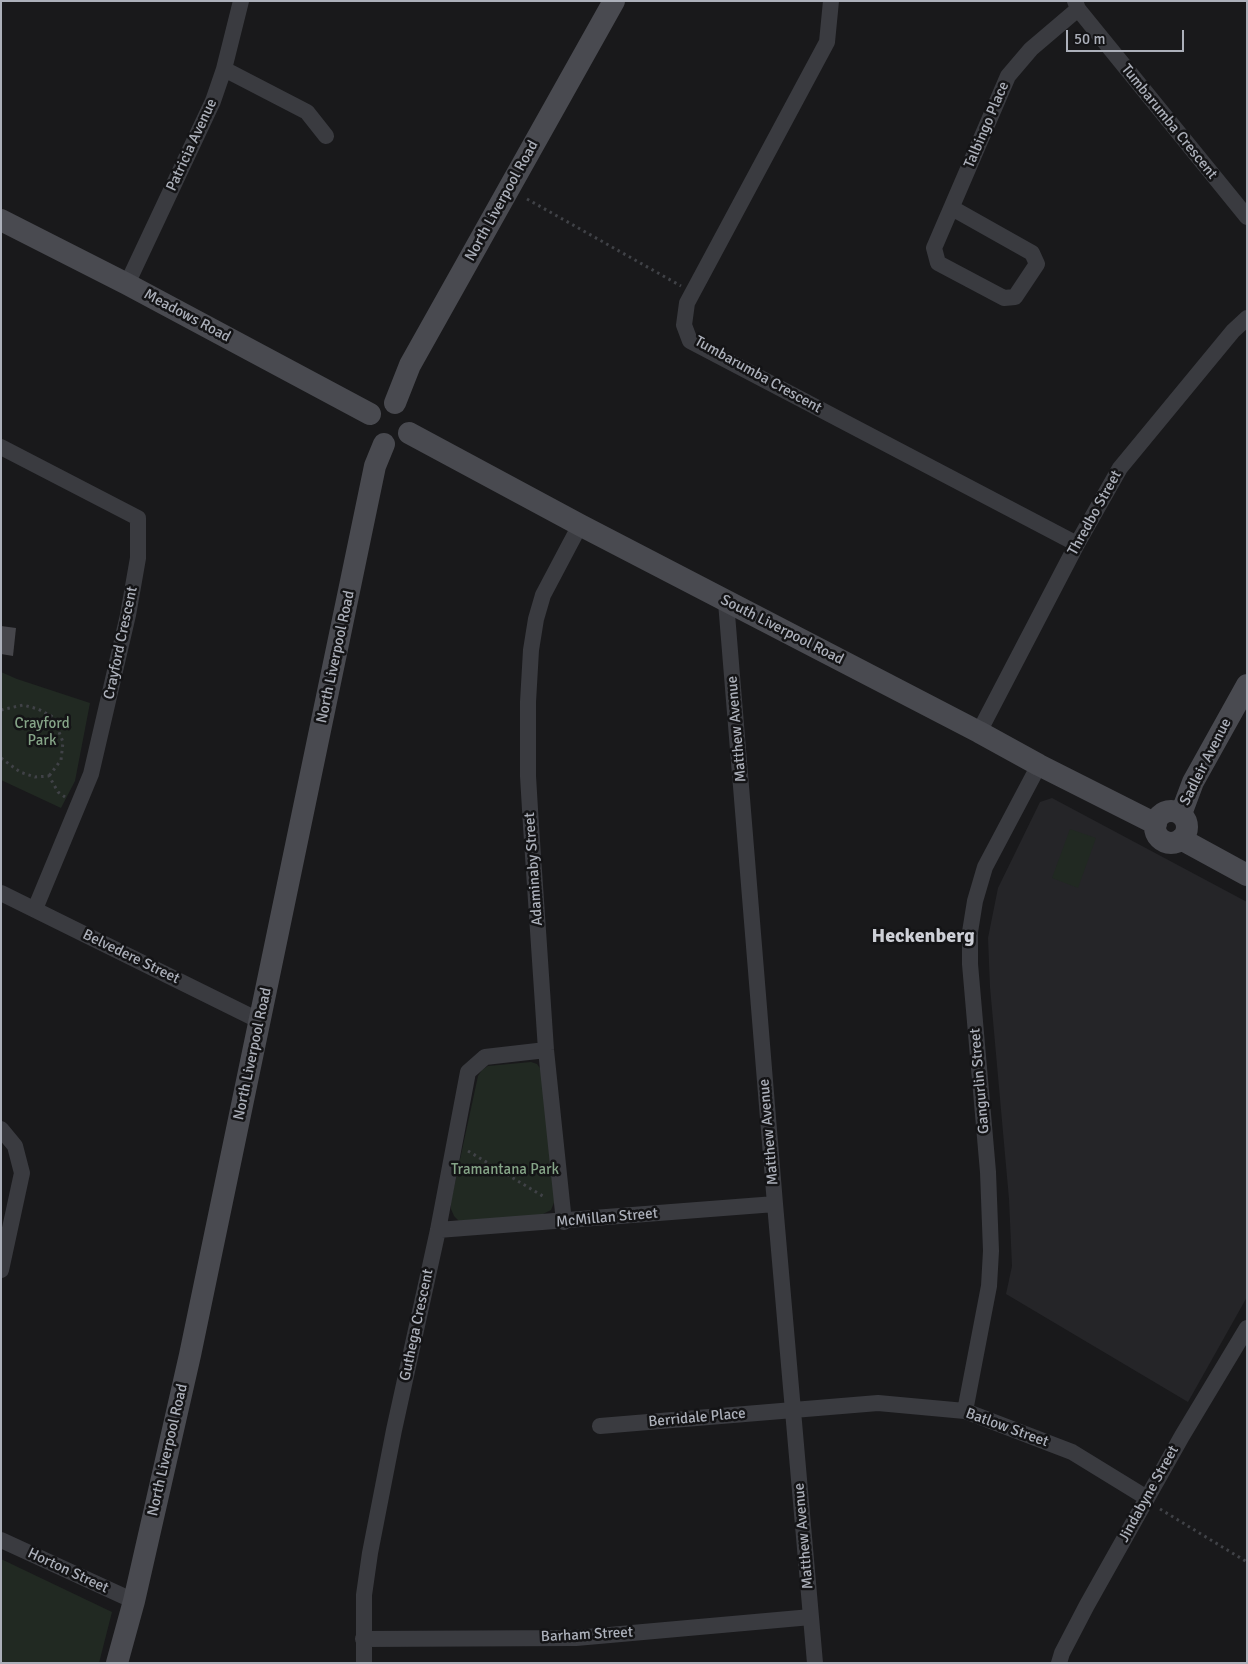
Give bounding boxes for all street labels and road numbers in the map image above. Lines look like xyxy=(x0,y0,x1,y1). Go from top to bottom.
street label: Tumbarumba Crescent xyxy=(1117,61,1221,183)
street label: Talbingo Place xyxy=(961,79,1013,171)
street label: Patricia Avenue xyxy=(163,96,221,194)
street label: North Liverpool Road xyxy=(461,138,543,264)
street label: Meadows Road xyxy=(141,286,233,346)
street label: Tumbarumba Crescent xyxy=(691,333,825,417)
street label: Thredbo Street xyxy=(1064,467,1126,559)
street label: Crayford Crescent xyxy=(100,585,142,701)
street label: North Liverpool Road xyxy=(313,589,359,725)
street label: South Liverpool Road xyxy=(718,591,846,669)
street label: Matthew Avenue xyxy=(723,675,751,783)
street label: Sadleir Avenue xyxy=(1176,715,1236,809)
street label: Adaminaby Street xyxy=(521,812,547,926)
street label: Belvedere Street xyxy=(80,926,182,988)
street label: North Liverpool Road xyxy=(230,986,276,1122)
street label: Gangurlin Street xyxy=(966,1027,994,1135)
street label: Matthew Avenue xyxy=(755,1078,783,1186)
street label: McMillan Street xyxy=(555,1205,659,1231)
street label: Guthega Crescent xyxy=(396,1267,438,1383)
street label: North Liverpool Road xyxy=(144,1382,192,1518)
street label: Berridale Place xyxy=(648,1405,746,1431)
street label: Batlow Street xyxy=(963,1405,1051,1451)
street label: Jindabyne Street xyxy=(1115,1443,1183,1545)
street label: Matthew Avenue xyxy=(790,1482,818,1590)
street label: Horton Street xyxy=(25,1544,111,1598)
street label: Barham Street xyxy=(540,1624,634,1646)

